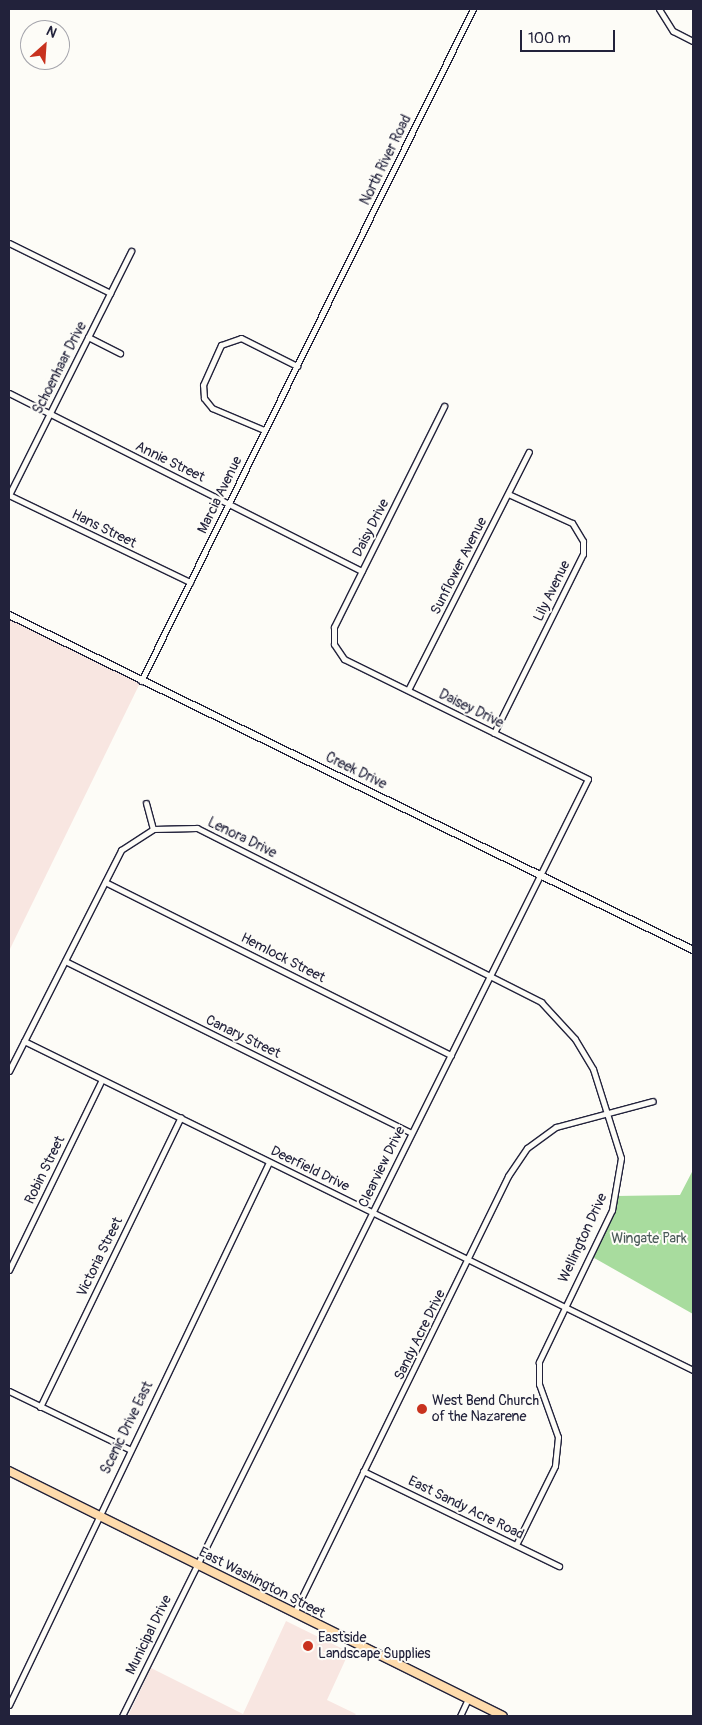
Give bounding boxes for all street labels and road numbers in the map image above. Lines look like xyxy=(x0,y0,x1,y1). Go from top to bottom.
street label: North River Road xyxy=(357,112,415,208)
street label: Schoenhaar Drive xyxy=(29,319,91,417)
street label: Annie Street xyxy=(132,438,208,486)
street label: Marcia Avenue xyxy=(194,454,246,536)
street label: Daisy Drive xyxy=(349,496,393,560)
street label: Hans Street xyxy=(69,506,139,552)
street label: Sunflower Avenue xyxy=(427,515,491,617)
street label: Lily Avenue xyxy=(530,558,574,624)
street label: Daisey Drive xyxy=(436,686,506,732)
street label: Creek Drive xyxy=(323,749,389,793)
street label: Lenora Drive xyxy=(205,814,279,862)
street label: Hemlock Street xyxy=(238,930,328,986)
street label: Canary Street xyxy=(203,1012,283,1062)
street label: Clearview Drive xyxy=(355,1124,409,1210)
street label: Robin Street xyxy=(21,1133,69,1207)
street label: Deerfield Drive xyxy=(268,1143,352,1195)
street label: Wellington Drive xyxy=(555,1191,611,1285)
street label: Victoria Street xyxy=(74,1215,126,1299)
street label: Sandy Acre Drive xyxy=(391,1287,449,1383)
street label: Scenic Drive East xyxy=(97,1379,157,1477)
street label: East Sandy Acre Road xyxy=(405,1473,527,1543)
street label: East Washington Street xyxy=(196,1544,328,1622)
street label: Municipal Drive xyxy=(122,1592,176,1678)

